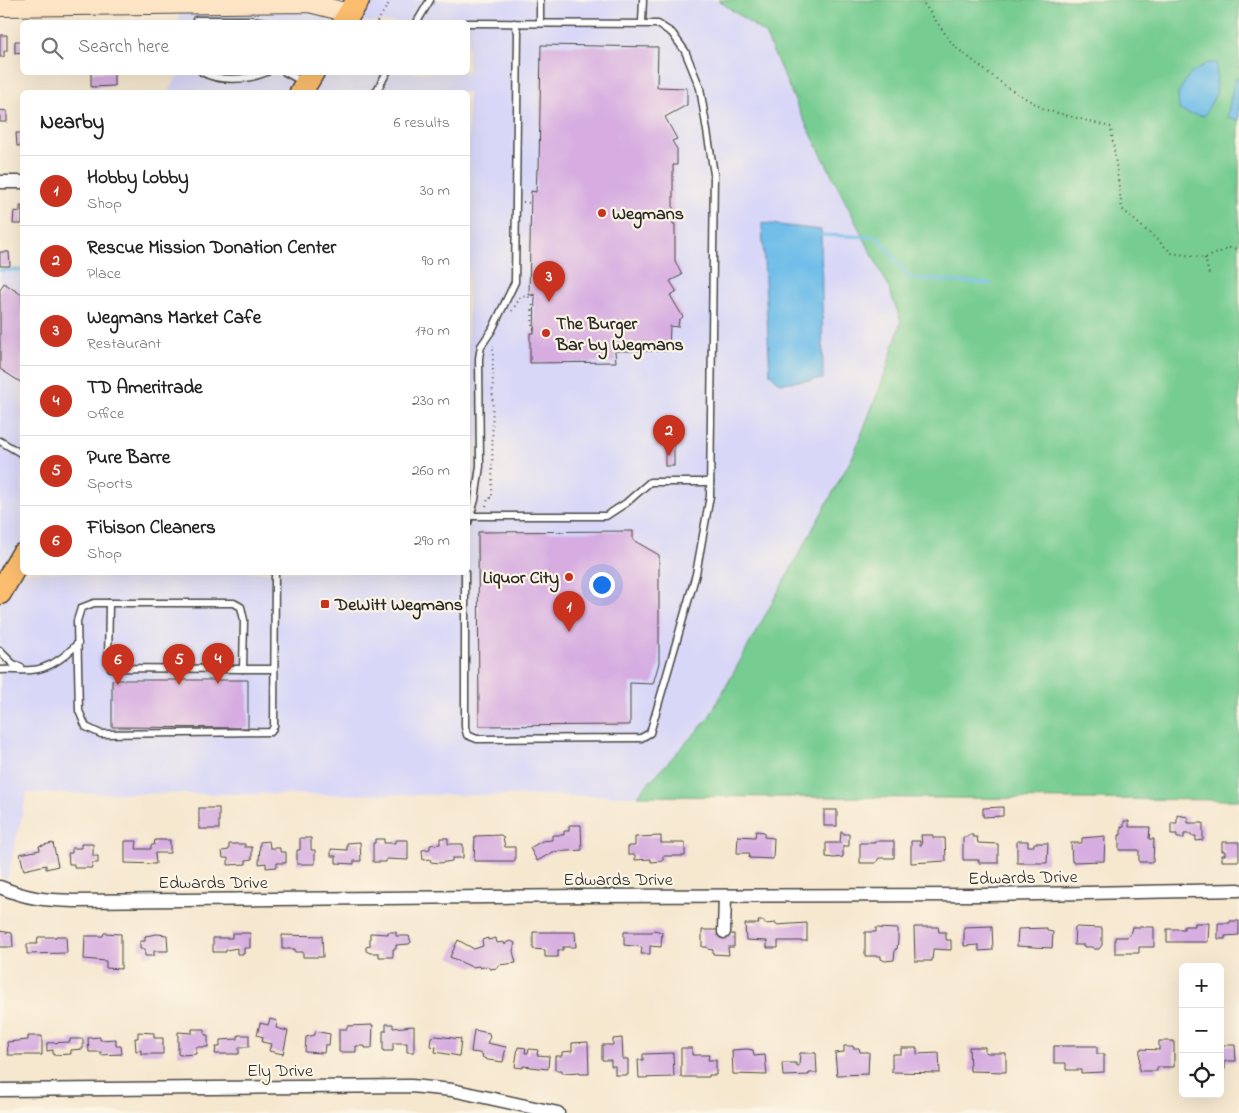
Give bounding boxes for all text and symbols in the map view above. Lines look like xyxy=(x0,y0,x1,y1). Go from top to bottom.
search box xyxy=(20,20,470,75)
icon: search xyxy=(38,34,66,62)
text: Search here xyxy=(78,34,169,61)
text: Nearby xyxy=(40,108,104,138)
text: 6 results xyxy=(393,111,450,135)
text: Hobby Lobby xyxy=(87,165,189,192)
text: 1 xyxy=(53,179,59,203)
text: 30 m xyxy=(420,179,450,203)
text: Shop xyxy=(87,192,122,216)
place label: Wegmans xyxy=(612,202,684,229)
marker: Wegmans xyxy=(596,207,608,219)
text: Rescue Mission Donation Center xyxy=(87,235,336,262)
text: 2 xyxy=(52,249,60,273)
text: 90 m xyxy=(422,249,450,273)
pin: 3 xyxy=(533,261,565,302)
text: Place xyxy=(87,262,121,286)
text: Wegmans Market Cafe xyxy=(87,305,261,332)
place label: The Burger Bar by Wegmans xyxy=(555,312,684,360)
text: 3 xyxy=(53,319,59,343)
text: 170 m xyxy=(415,319,450,343)
marker: The Burger Bar by Wegmans xyxy=(540,327,552,339)
text: Restaurant xyxy=(87,332,161,356)
text: TD Ameritrade xyxy=(87,375,203,402)
text: 4 xyxy=(53,389,59,413)
text: 230 m xyxy=(412,389,450,413)
text: Office xyxy=(87,402,124,426)
pin: 2 xyxy=(653,415,685,456)
text: Pure Barre xyxy=(87,445,170,472)
text: 5 xyxy=(51,459,61,483)
text: 260 m xyxy=(412,459,450,483)
text: Sports xyxy=(87,472,133,496)
text: Fibison Cleaners xyxy=(87,515,216,542)
text: 6 xyxy=(52,529,60,553)
text: 290 m xyxy=(414,529,450,553)
text: Shop xyxy=(87,542,122,566)
place label: Liquor City xyxy=(483,566,559,593)
marker: Liquor City xyxy=(563,571,575,583)
your location xyxy=(589,572,615,598)
pin: 1 xyxy=(553,591,585,632)
place label: DeWitt Wegmans xyxy=(334,593,463,620)
marker: DeWitt Wegmans xyxy=(319,598,331,610)
pin: 4 xyxy=(202,643,234,684)
pin: 6 xyxy=(102,644,134,685)
pin: 5 xyxy=(163,644,195,685)
street label: Edwards Drive xyxy=(968,865,1079,893)
street label: Edwards Drive xyxy=(563,868,674,894)
street label: Edwards Drive xyxy=(158,871,269,897)
map controls xyxy=(1179,963,1224,1098)
button: + xyxy=(1179,963,1224,1008)
button: − xyxy=(1179,1008,1224,1053)
button: locate xyxy=(1179,1053,1224,1098)
street label: Ely Drive xyxy=(247,1059,314,1085)

